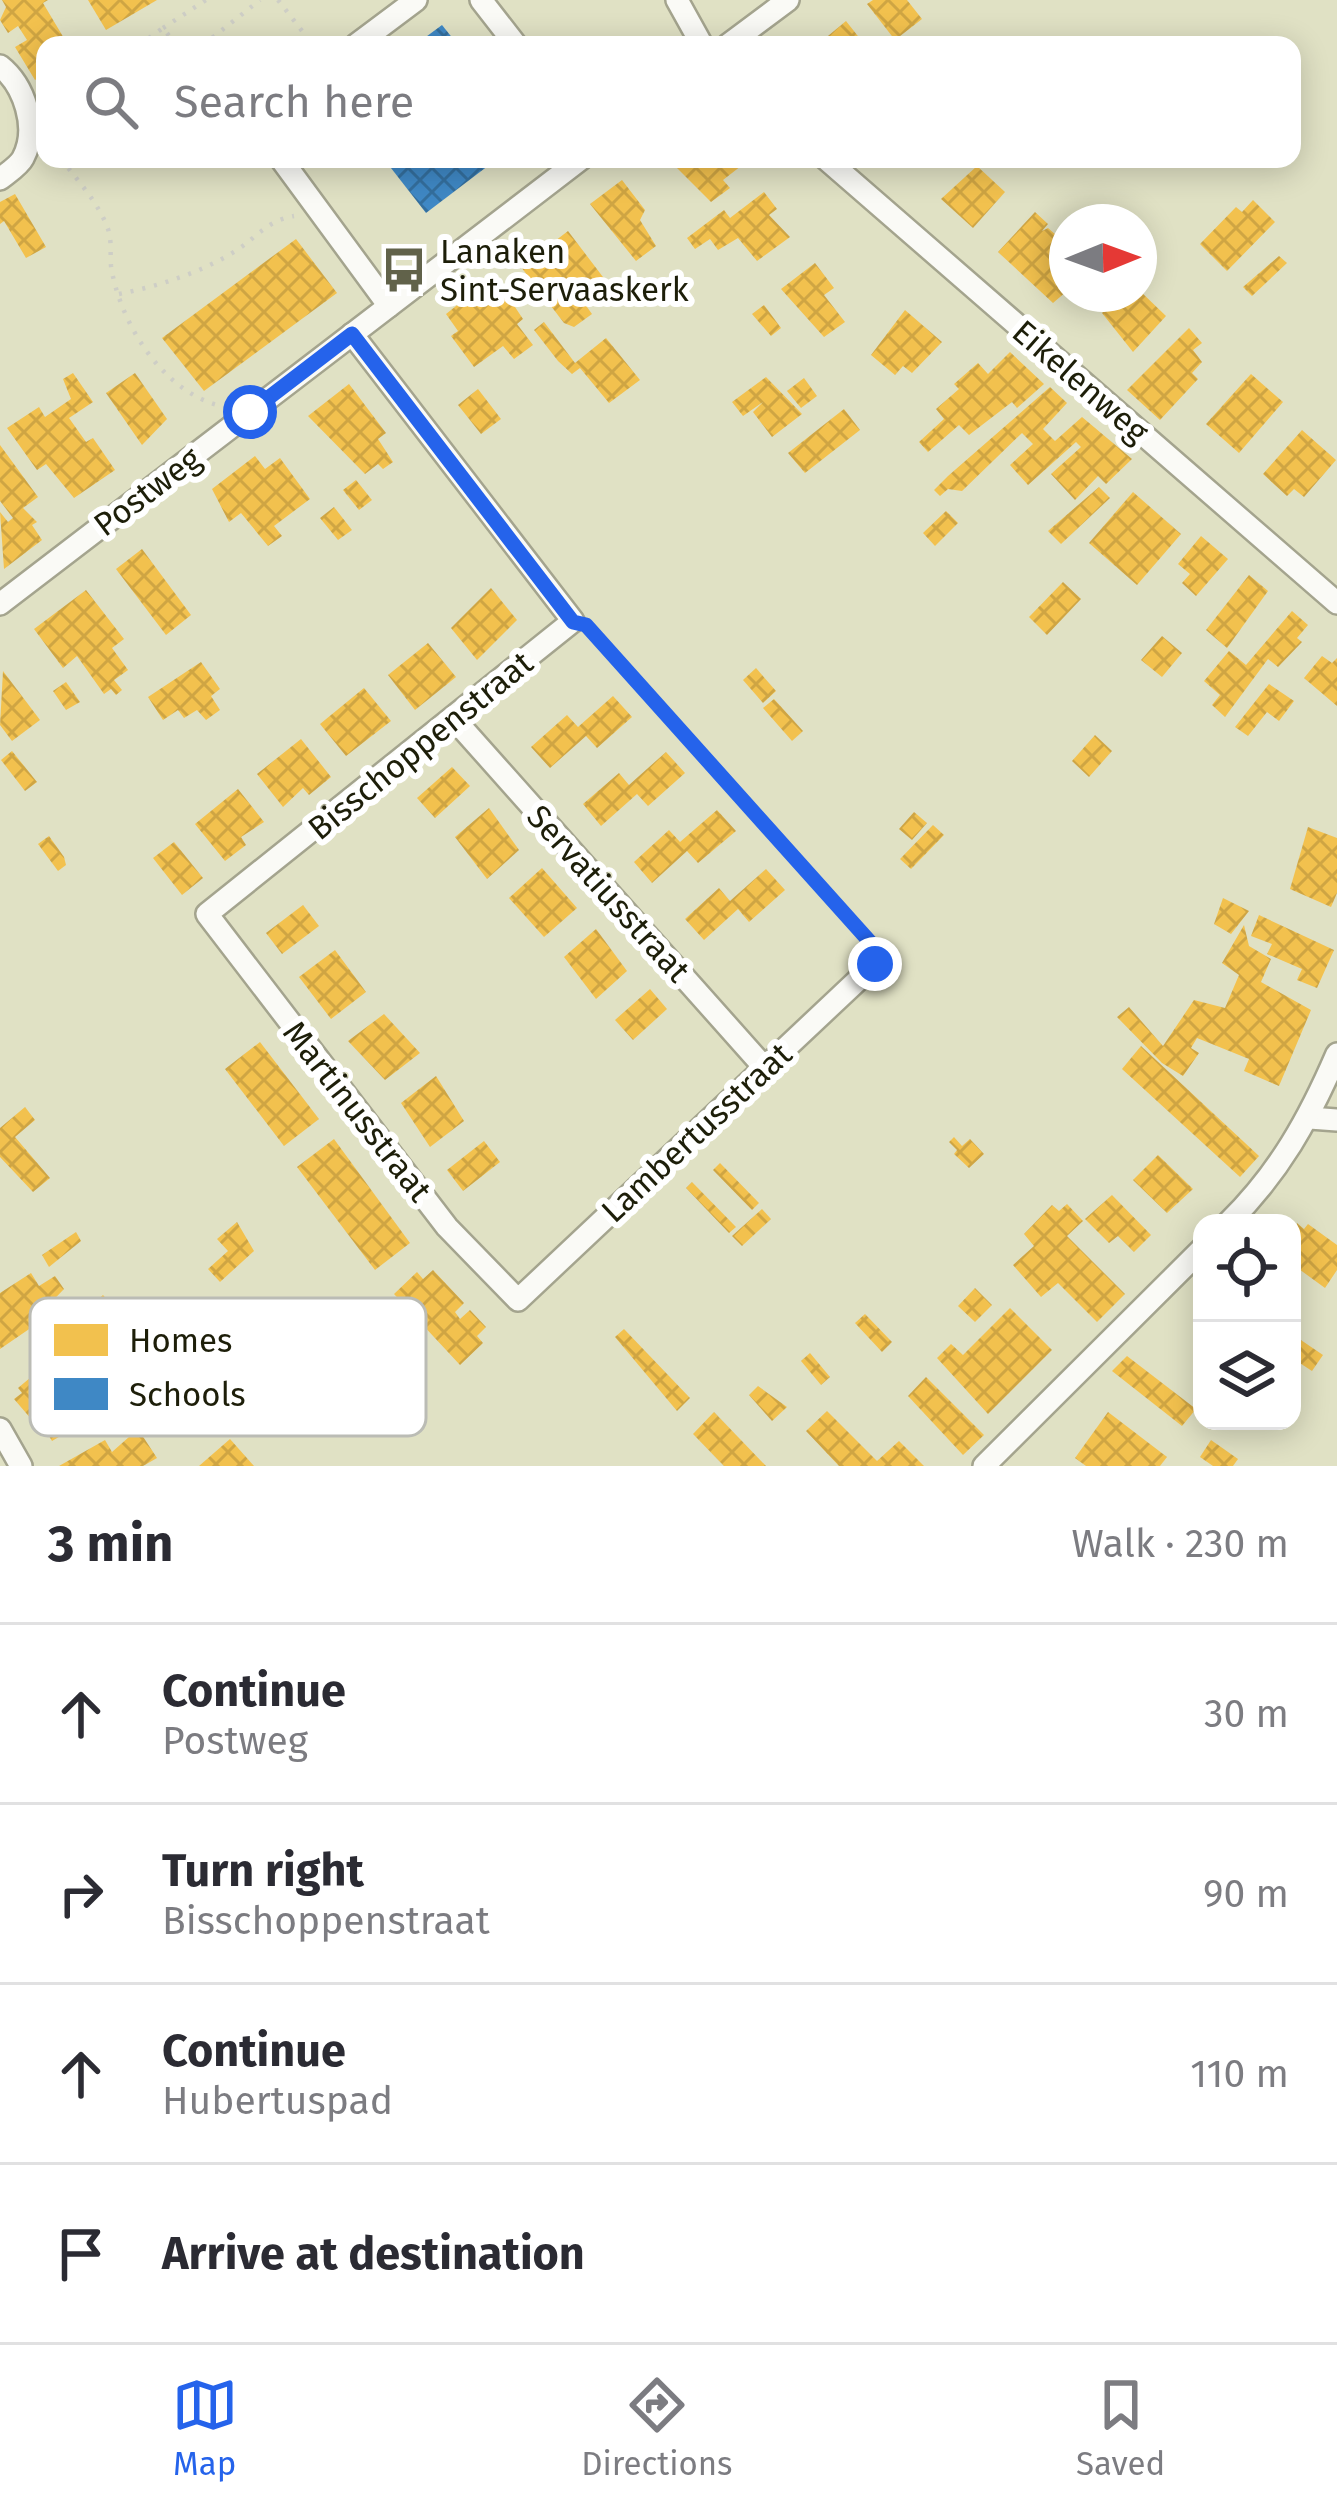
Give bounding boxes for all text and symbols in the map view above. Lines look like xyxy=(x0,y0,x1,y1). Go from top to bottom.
search box xyxy=(36,36,1301,168)
icon: search xyxy=(78,69,144,135)
text: Search here xyxy=(174,75,414,129)
north arrow xyxy=(1049,204,1157,312)
place label: Lanaken Sint-Servaaskerk xyxy=(440,232,689,310)
bus stop icon: Lanaken Sint-Servaaskerk xyxy=(379,245,429,295)
street label: Eikelenweg xyxy=(1004,312,1157,452)
route start xyxy=(223,385,277,439)
street label: Postweg xyxy=(86,438,210,545)
street label: Bisschoppenstraat xyxy=(300,643,541,849)
street label: Servatiusstraat xyxy=(518,797,698,991)
route end xyxy=(848,937,902,991)
street label: Martinusstraat xyxy=(274,1013,440,1210)
street label: Lambertusstraat xyxy=(593,1034,800,1231)
map controls xyxy=(1193,1214,1301,1430)
button: locate xyxy=(1193,1214,1301,1322)
legend xyxy=(30,1298,426,1436)
text: Homes xyxy=(129,1321,232,1361)
button: layers xyxy=(1193,1322,1301,1430)
text: Schools xyxy=(129,1375,246,1415)
text: 3 min xyxy=(48,1513,174,1575)
text: Walk · 230 m xyxy=(1072,1521,1289,1567)
text: Continue xyxy=(162,1664,346,1718)
icon: ahead xyxy=(48,1681,114,1747)
text: 30 m xyxy=(1204,1691,1289,1737)
text: Postweg xyxy=(162,1718,308,1764)
text: Turn right xyxy=(162,1844,364,1898)
icon: right xyxy=(48,1861,114,1927)
text: 90 m xyxy=(1203,1871,1289,1917)
text: Bisschoppenstraat xyxy=(162,1898,490,1944)
text: Continue xyxy=(162,2024,346,2078)
icon: ahead xyxy=(48,2041,114,2107)
text: 110 m xyxy=(1190,2051,1289,2097)
text: Hubertuspad xyxy=(162,2078,393,2124)
icon: arrive xyxy=(48,2221,114,2287)
text: Arrive at destination xyxy=(162,2227,585,2281)
tab: Map xyxy=(172,2372,238,2484)
tab: Directions xyxy=(581,2372,733,2484)
tab: Saved xyxy=(1076,2372,1165,2484)

